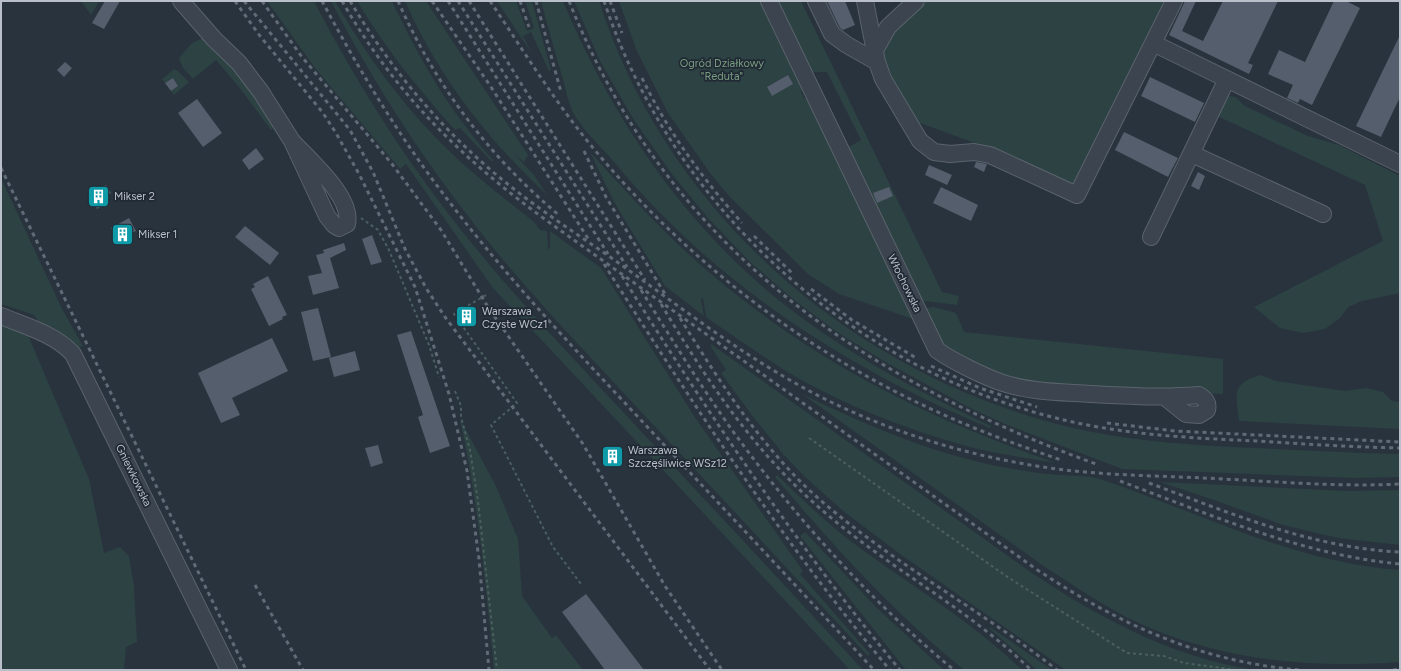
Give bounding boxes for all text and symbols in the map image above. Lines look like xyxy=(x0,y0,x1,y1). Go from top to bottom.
park label: Ogród Działkowy "Reduta" xyxy=(680,57,764,83)
building icon: Mikser 2 xyxy=(85,183,111,209)
place label: Mikser 2 xyxy=(114,190,155,203)
building icon: Mikser 1 xyxy=(109,221,135,247)
place label: Mikser 1 xyxy=(138,228,177,241)
street label: Włochowska xyxy=(885,252,924,314)
building icon: Warszawa Czyste WCz1 xyxy=(454,304,480,330)
place label: Warszawa Czyste WCz1 xyxy=(482,305,548,331)
street label: Gniewkowska xyxy=(113,442,154,508)
building icon: Warszawa Szczęśliwice WSz12 xyxy=(599,443,625,469)
place label: Warszawa Szczęśliwice WSz12 xyxy=(628,444,727,470)

